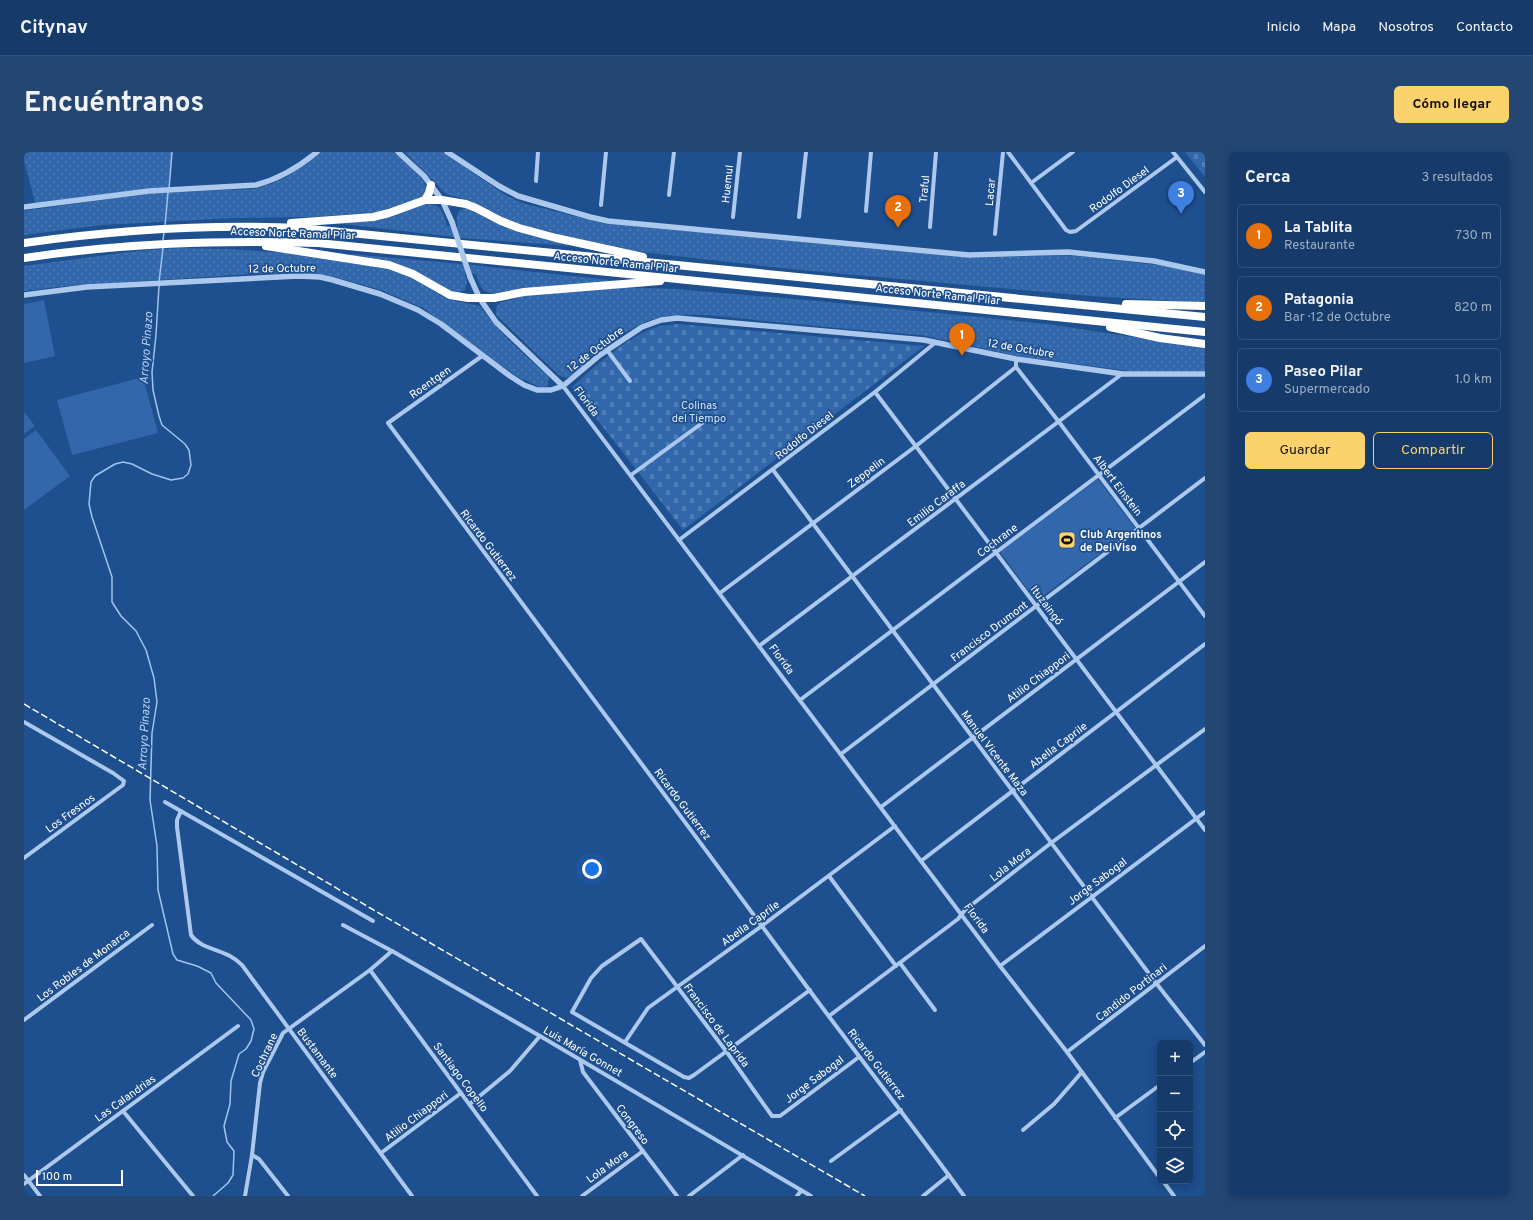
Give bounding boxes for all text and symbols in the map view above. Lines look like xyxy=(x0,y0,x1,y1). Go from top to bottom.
text: Citynav xyxy=(20,16,88,40)
text: Inicio xyxy=(1267,19,1300,36)
text: Mapa xyxy=(1322,19,1356,36)
text: Nosotros xyxy=(1378,19,1434,36)
text: Contacto xyxy=(1456,19,1513,36)
text: Encuéntranos xyxy=(24,86,204,122)
button: Cómo llegar xyxy=(1394,86,1509,123)
street label: Rodolfo Diesel xyxy=(1087,163,1152,216)
street label: Huemul xyxy=(719,164,737,204)
text: Cerca xyxy=(1245,167,1291,189)
text: 3 resultados xyxy=(1421,170,1493,186)
street label: Traful xyxy=(917,175,933,204)
street label: Lacar xyxy=(983,177,999,206)
pin: 3 xyxy=(1168,181,1194,214)
pin: 2 xyxy=(885,195,911,228)
text: La Tablita xyxy=(1284,219,1352,238)
street label: Acceso Norte Ramal Pilar xyxy=(230,225,357,243)
text: 1 xyxy=(1256,228,1262,244)
text: 730 m xyxy=(1455,228,1492,244)
text: Restaurante xyxy=(1284,238,1355,254)
street label: Acceso Norte Ramal Pilar xyxy=(553,249,680,277)
street label: 12 de Octubre xyxy=(248,261,316,277)
street label: Acceso Norte Ramal Pilar xyxy=(875,281,1002,309)
text: Patagonia xyxy=(1284,291,1354,310)
text: 2 xyxy=(1255,300,1263,316)
text: 820 m xyxy=(1454,300,1492,316)
text: Bar · 12 de Octubre xyxy=(1284,310,1391,326)
water label: Arroyo Pinazo xyxy=(136,311,158,385)
pin: 1 xyxy=(949,323,975,356)
street label: 12 de Octubre xyxy=(564,324,627,376)
street label: 12 de Octubre xyxy=(986,336,1055,362)
street label: Roentgen xyxy=(407,363,454,402)
text: Paseo Pilar xyxy=(1284,363,1363,382)
text: 3 xyxy=(1255,372,1263,388)
text: 1.0 km xyxy=(1455,372,1492,388)
text: Supermercado xyxy=(1284,382,1370,398)
street label: Florida xyxy=(570,384,602,420)
park label: Colinas del Tiempo xyxy=(672,399,726,426)
street label: Rodolfo Diesel xyxy=(772,409,837,463)
button: Guardar xyxy=(1245,432,1365,469)
button: Compartir xyxy=(1373,432,1493,469)
street label: Albert Einstein xyxy=(1089,452,1145,519)
street label: Zeppelin xyxy=(845,454,888,491)
street label: Emilio Caraffa xyxy=(905,477,969,530)
street label: Ricardo Gutierrez xyxy=(457,507,520,584)
street label: Cochrane xyxy=(974,521,1021,561)
place label: Club Argentinos de Del Viso xyxy=(1080,528,1162,555)
sports icon: Club Argentinos de Del Viso xyxy=(1057,530,1077,550)
street label: Ituzaingó xyxy=(1027,583,1066,628)
street label: Francisco Drumont xyxy=(948,598,1031,665)
street label: Florida xyxy=(765,642,797,678)
street label: Atilio Chiappori xyxy=(1004,649,1073,706)
water label: Arroyo Pinazo xyxy=(135,697,155,771)
street label: Manuel Vicente Maza xyxy=(957,708,1031,799)
street label: Abella Caprile xyxy=(1027,719,1090,772)
street label: Ricardo Gutierrez xyxy=(651,766,714,843)
street label: Los Fresnos xyxy=(43,791,98,836)
street label: Lola Mora xyxy=(987,844,1034,885)
street label: Jorge Sabogal xyxy=(1065,855,1130,909)
your location xyxy=(582,859,602,879)
street label: Abella Caprile xyxy=(719,898,783,950)
street label: Florida xyxy=(960,901,992,937)
street label: Los Robles de Monarca xyxy=(34,926,133,1005)
street label: Candido Portinari xyxy=(1093,961,1170,1025)
street label: Francisco de Laprida xyxy=(680,981,752,1070)
street label: Luis María Gonnet xyxy=(540,1024,625,1080)
street label: Bustamante xyxy=(294,1026,341,1082)
street label: Ricardo Gutierrez xyxy=(844,1026,908,1103)
street label: Cochrane xyxy=(249,1031,281,1080)
street label: Santiago Copello xyxy=(429,1040,491,1115)
map controls xyxy=(1157,1040,1193,1184)
button: + xyxy=(1157,1040,1193,1076)
street label: Jorge Sabogal xyxy=(782,1053,847,1107)
street label: Las Calandrias xyxy=(92,1072,159,1126)
button: − xyxy=(1157,1076,1193,1112)
street label: Atilio Chiappori xyxy=(382,1088,451,1145)
street label: Congreso xyxy=(613,1102,652,1148)
button: locate xyxy=(1157,1112,1193,1148)
street label: Lola Mora xyxy=(584,1147,631,1187)
button: layers xyxy=(1157,1148,1193,1184)
scale bar xyxy=(36,1168,123,1187)
text: 100 m xyxy=(42,1170,72,1184)

